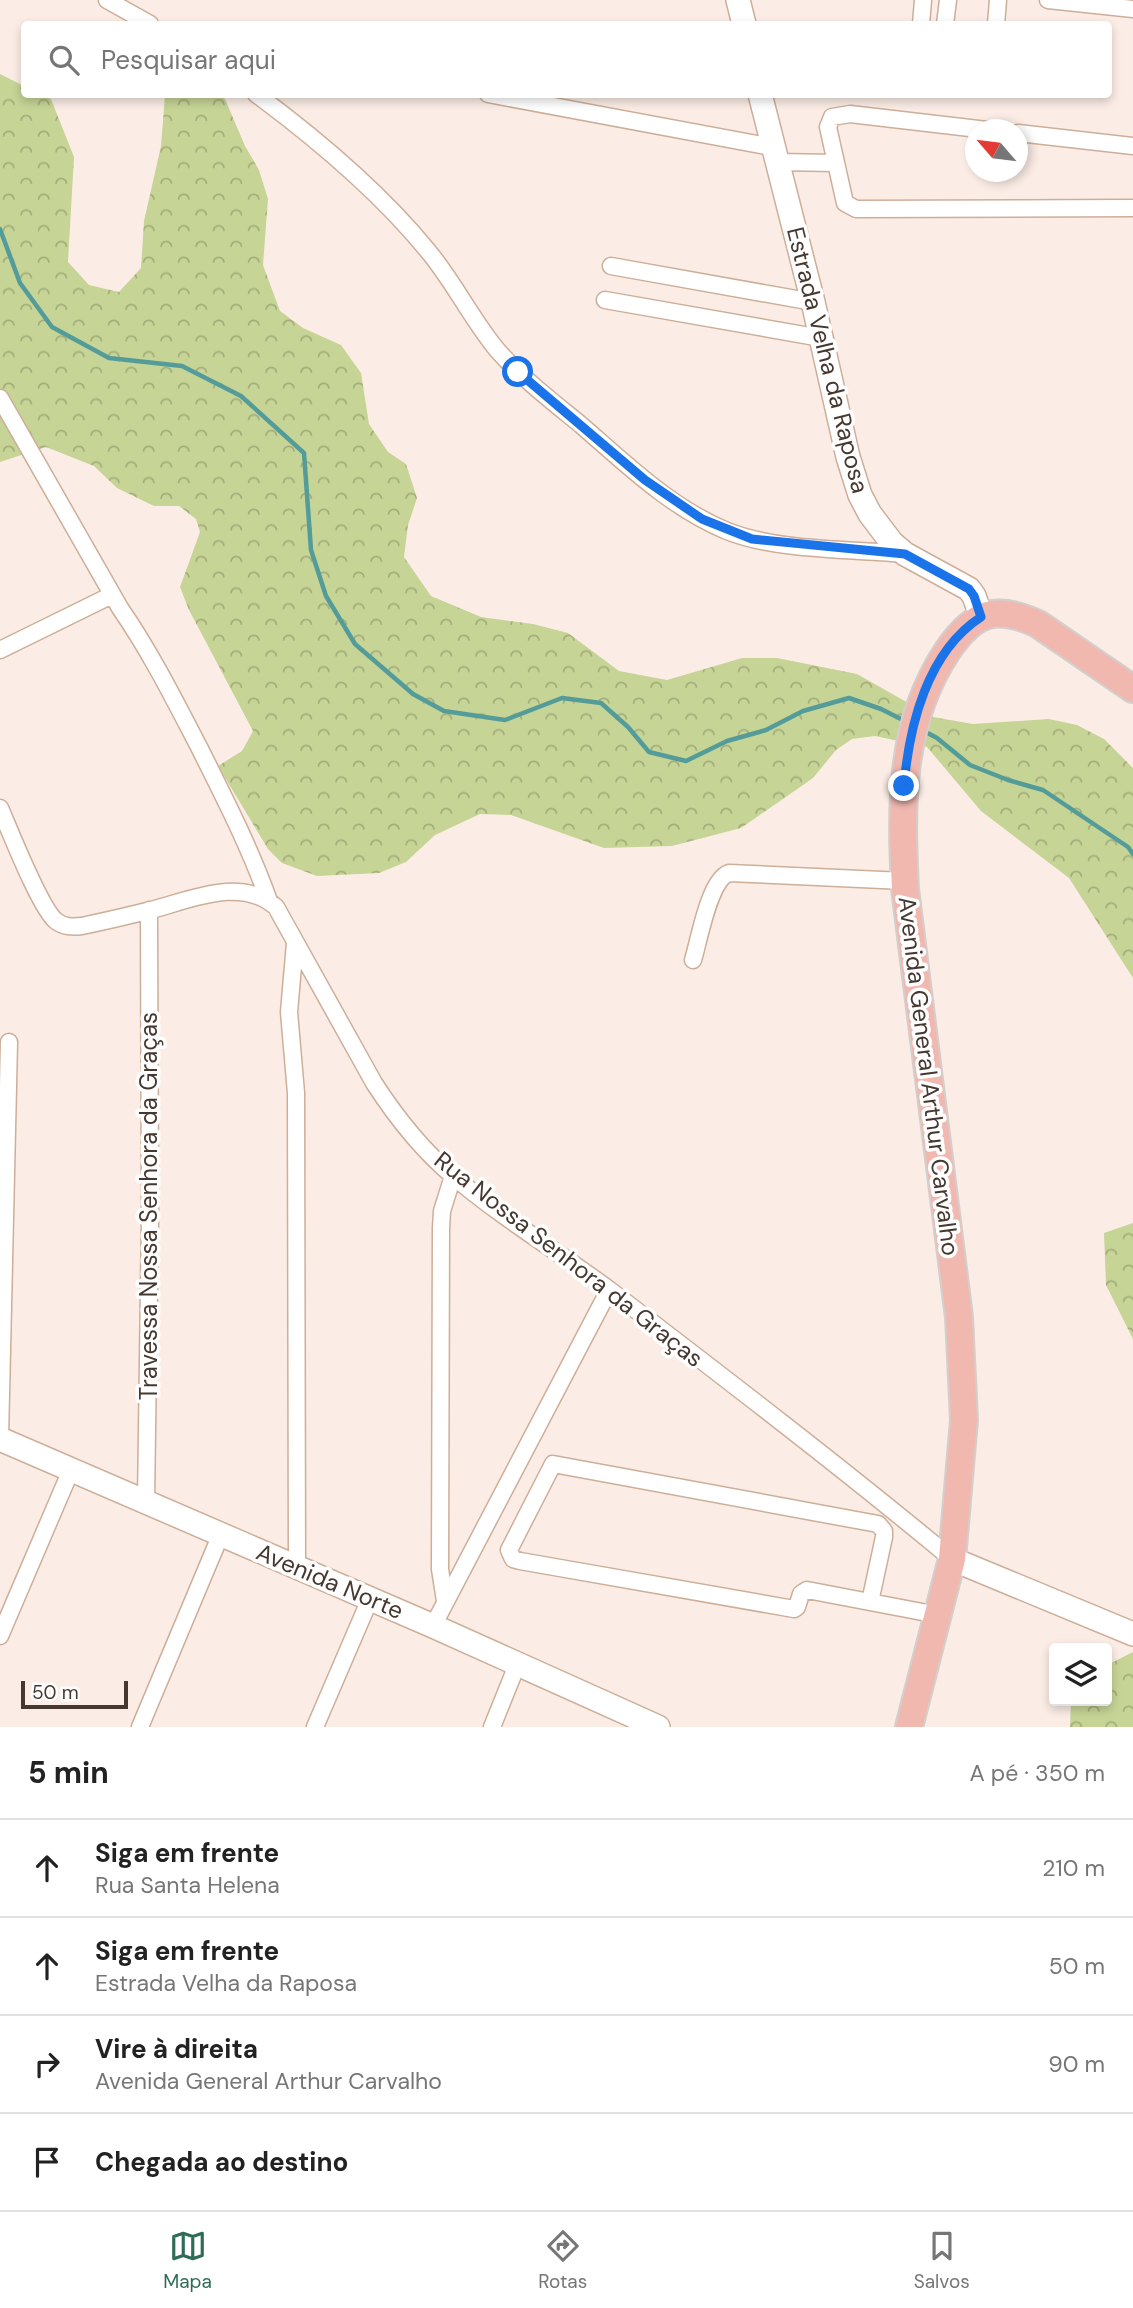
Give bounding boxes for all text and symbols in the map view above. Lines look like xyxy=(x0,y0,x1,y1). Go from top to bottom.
search box xyxy=(21,21,1112,98)
icon: search xyxy=(45,41,83,79)
text: Pesquisar aqui xyxy=(101,43,276,77)
north arrow xyxy=(965,119,1028,182)
street label: Estrada Velha da Raposa xyxy=(780,224,876,496)
route start xyxy=(502,356,533,387)
route end xyxy=(888,770,919,801)
street label: Avenida General Arthur Carvalho xyxy=(892,894,966,1258)
street label: Travessa Nossa Senhora da Graças xyxy=(133,1012,164,1400)
street label: Rua Nossa Senhora da Graças xyxy=(428,1144,710,1374)
street label: Avenida Norte xyxy=(252,1536,408,1626)
map controls xyxy=(1049,1643,1112,1706)
button: layers xyxy=(1049,1643,1112,1706)
scale bar xyxy=(21,1678,128,1710)
text: 50 m xyxy=(32,1680,79,1705)
text: 5 min xyxy=(28,1753,109,1792)
text: A pé · 350 m xyxy=(969,1758,1105,1788)
text: Siga em frente xyxy=(95,1836,279,1870)
icon: ahead xyxy=(28,1849,66,1887)
text: 210 m xyxy=(1042,1853,1105,1883)
text: Rua Santa Helena xyxy=(95,1870,280,1900)
text: Siga em frente xyxy=(95,1934,279,1968)
icon: ahead xyxy=(28,1947,66,1985)
text: 50 m xyxy=(1049,1951,1105,1981)
text: Estrada Velha da Raposa xyxy=(95,1968,357,1998)
text: Vire à direita xyxy=(95,2032,258,2066)
icon: right xyxy=(28,2045,66,2083)
text: 90 m xyxy=(1048,2049,1105,2079)
text: Avenida General Arthur Carvalho xyxy=(95,2066,442,2096)
icon: arrive xyxy=(28,2143,66,2181)
text: Chegada ao destino xyxy=(95,2145,348,2179)
tab: Mapa xyxy=(163,2227,212,2294)
tab: Rotas xyxy=(538,2227,587,2294)
tab: Salvos xyxy=(914,2227,970,2294)

